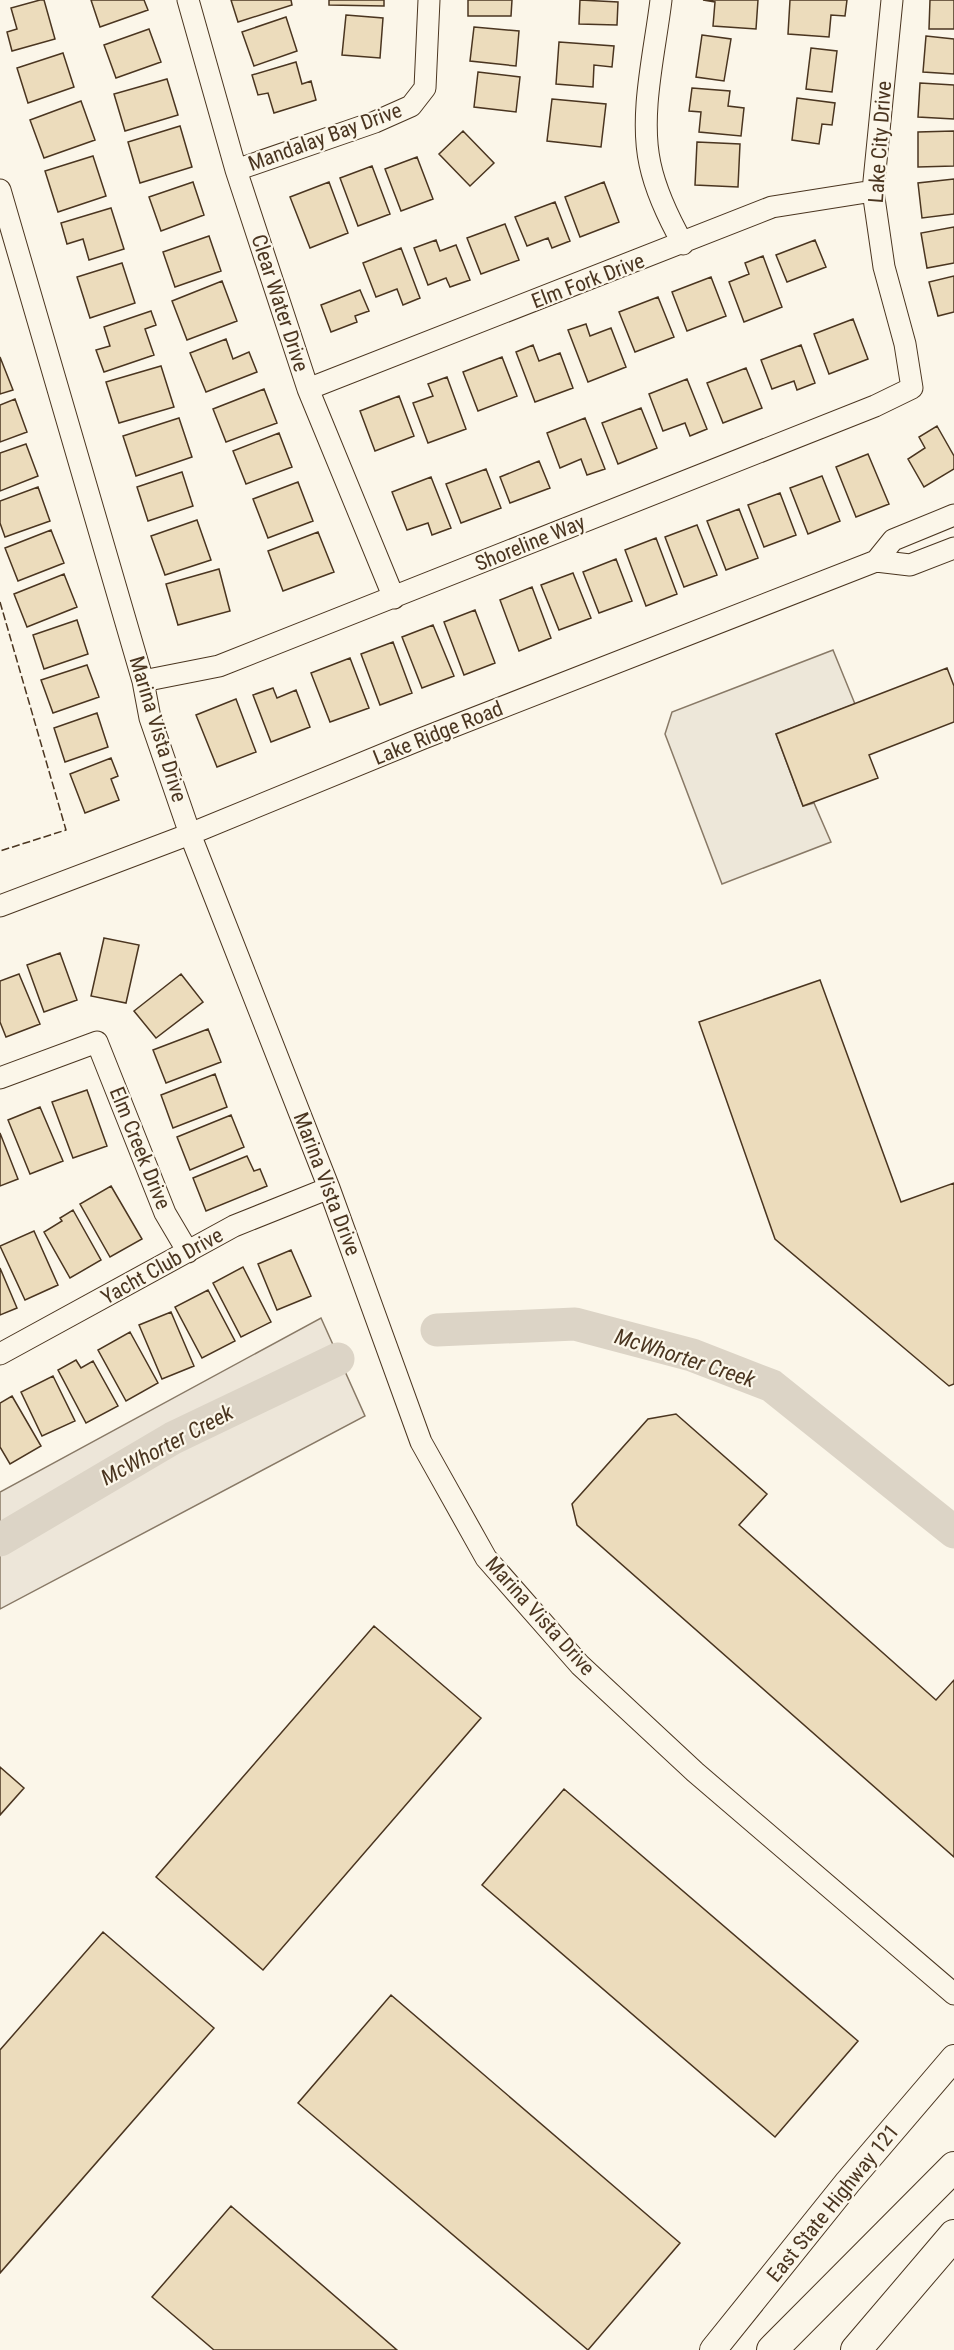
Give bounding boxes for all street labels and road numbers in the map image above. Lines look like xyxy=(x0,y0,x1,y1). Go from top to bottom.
street label: Lake City Drive xyxy=(864,80,896,204)
street label: Mandalay Bay Drive xyxy=(245,98,405,176)
street label: Clear Water Drive xyxy=(247,231,314,375)
street label: Elm Fork Drive xyxy=(528,248,648,314)
street label: Shoreline Way xyxy=(472,510,589,576)
street label: Marina Vista Drive xyxy=(124,653,192,805)
street label: Lake Ridge Road xyxy=(370,696,506,770)
street label: Elm Creek Drive xyxy=(105,1083,176,1213)
street label: Marina Vista Drive xyxy=(289,1109,365,1259)
street label: Yacht Club Drive xyxy=(97,1223,227,1309)
street label: Marina Vista Drive xyxy=(480,1552,600,1680)
street label: East State Highway 121 xyxy=(762,2119,904,2287)

